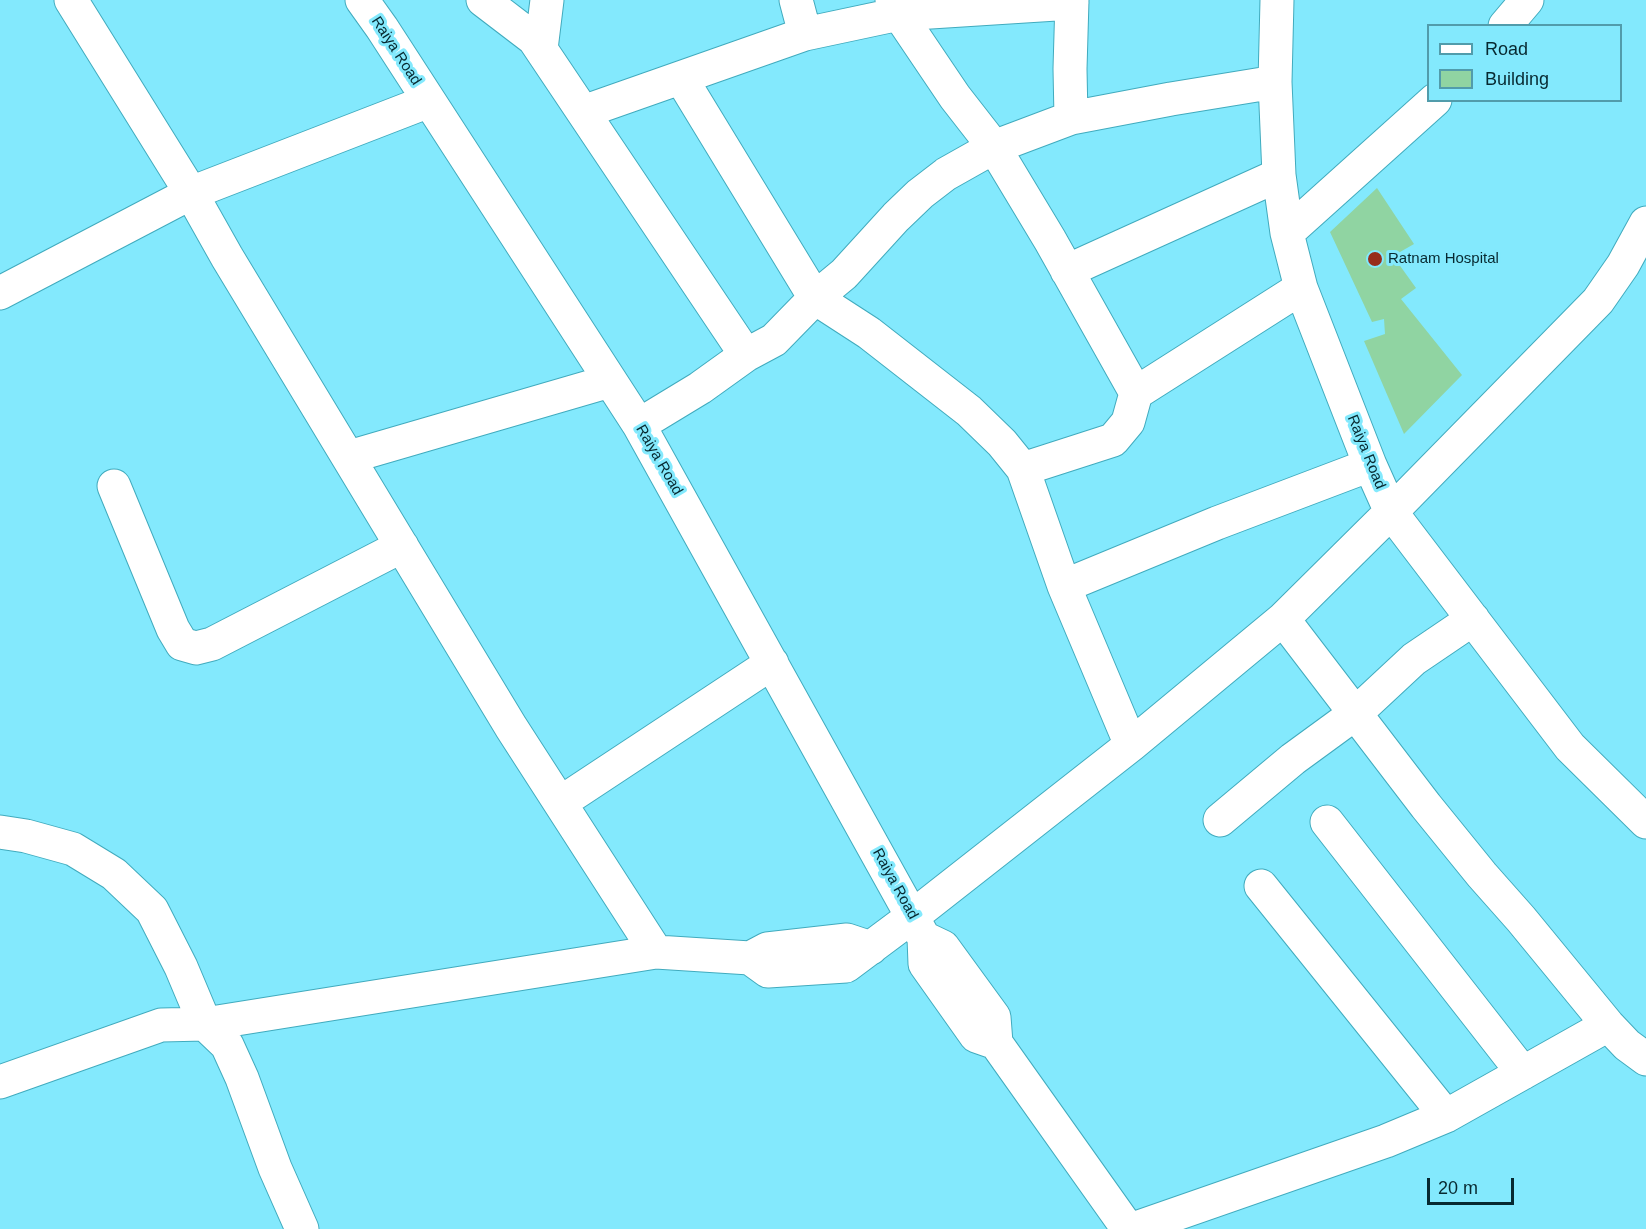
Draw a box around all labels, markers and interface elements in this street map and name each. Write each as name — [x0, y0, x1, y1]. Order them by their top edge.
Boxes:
street label: Raiya Road — [367, 13, 425, 89]
legend — [1427, 24, 1622, 102]
text: Road — [1485, 39, 1528, 59]
text: Building — [1485, 69, 1549, 89]
marker: Ratnam Hospital — [1366, 250, 1384, 268]
place label: Ratnam Hospital — [1388, 250, 1499, 268]
street label: Raiya Road — [1343, 412, 1389, 492]
street label: Raiya Road — [632, 422, 686, 498]
street label: Raiya Road — [868, 845, 922, 923]
scale bar — [1430, 1166, 1517, 1204]
text: 20 m — [1438, 1178, 1478, 1198]

